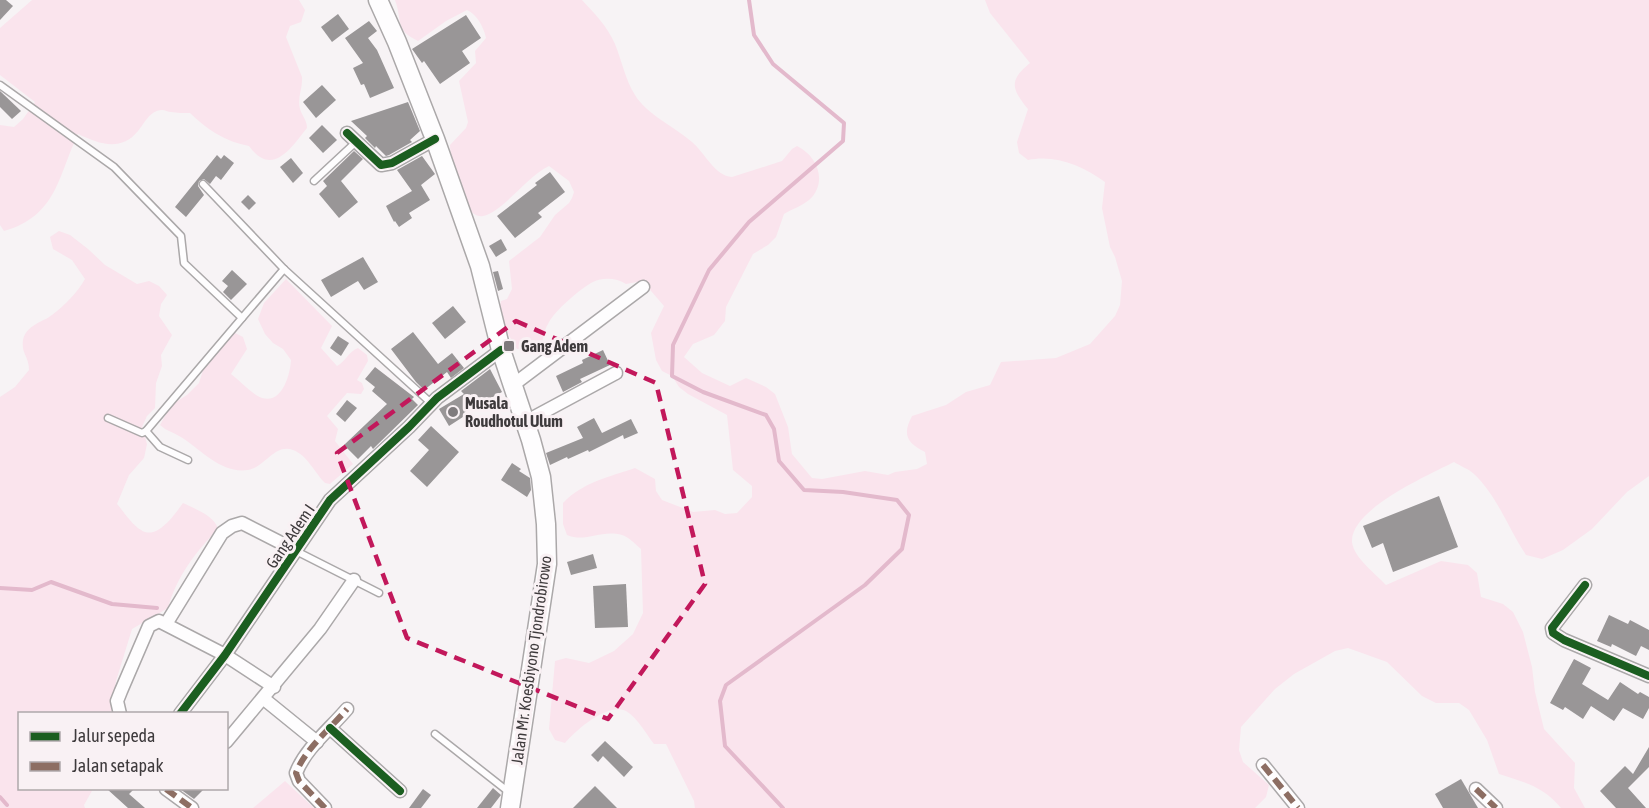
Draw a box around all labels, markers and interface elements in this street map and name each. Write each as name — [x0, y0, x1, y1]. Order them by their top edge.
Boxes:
place label: Gang Adem — [521, 337, 588, 355]
marker: Gang Adem — [502, 339, 516, 353]
place label: Musala Roudhotul Ulum — [465, 394, 563, 430]
marker: Musala Roudhotul Ulum — [446, 405, 460, 419]
street label: Gang Adem I — [262, 501, 319, 572]
street label: Jalan Mr. Koesbiyono Tjondrobirowo — [507, 555, 556, 766]
legend — [18, 712, 228, 790]
text: Jalur sepeda — [72, 725, 155, 746]
text: Jalan setapak — [72, 755, 163, 776]

